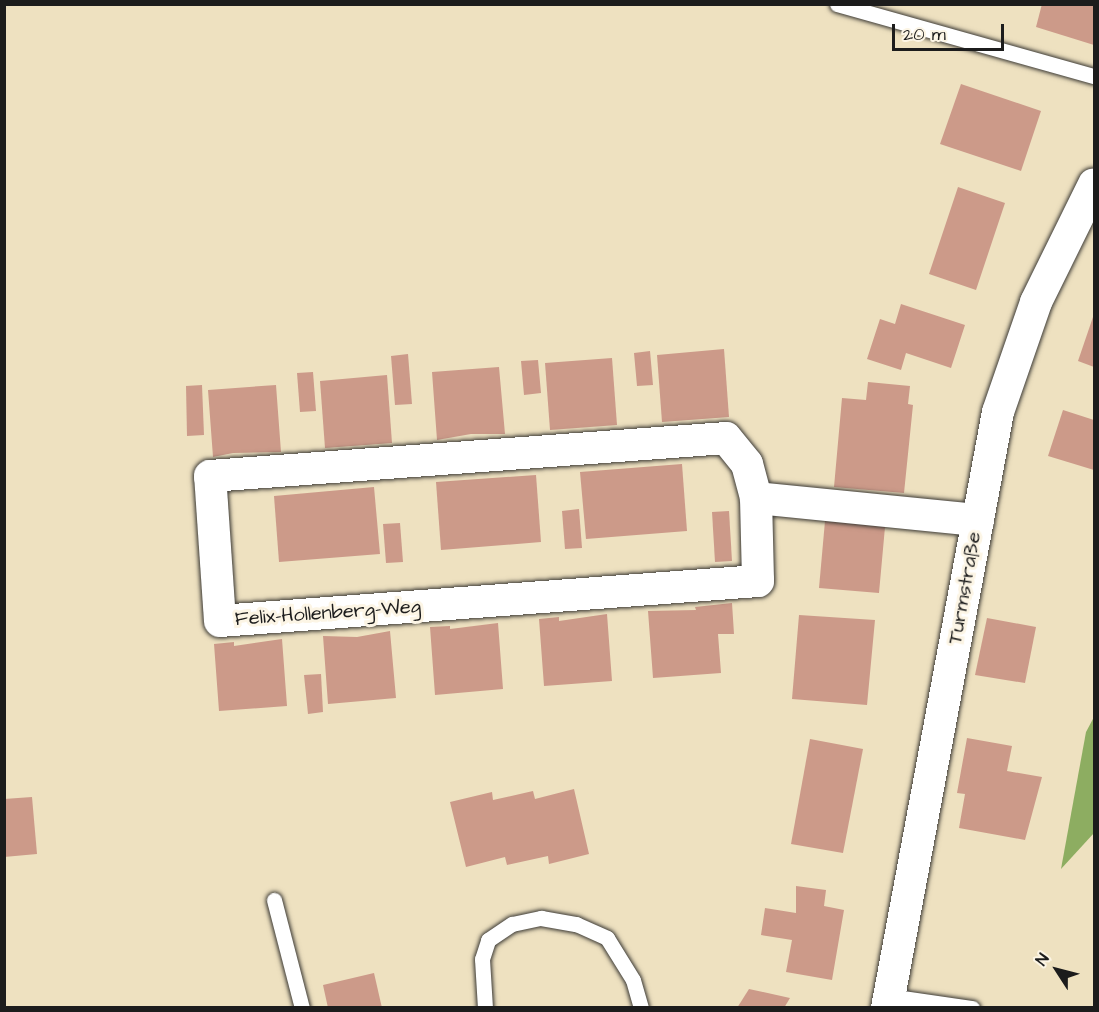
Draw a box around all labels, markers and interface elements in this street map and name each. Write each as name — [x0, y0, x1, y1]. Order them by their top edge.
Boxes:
scale bar — [895, 12, 1008, 50]
text: 20 m — [903, 22, 946, 47]
street label: Turmstraße — [943, 530, 987, 646]
street label: Felix-Hollenberg-Weg — [234, 595, 422, 631]
north arrow — [1027, 940, 1087, 1000]
text: N — [1031, 949, 1054, 970]

